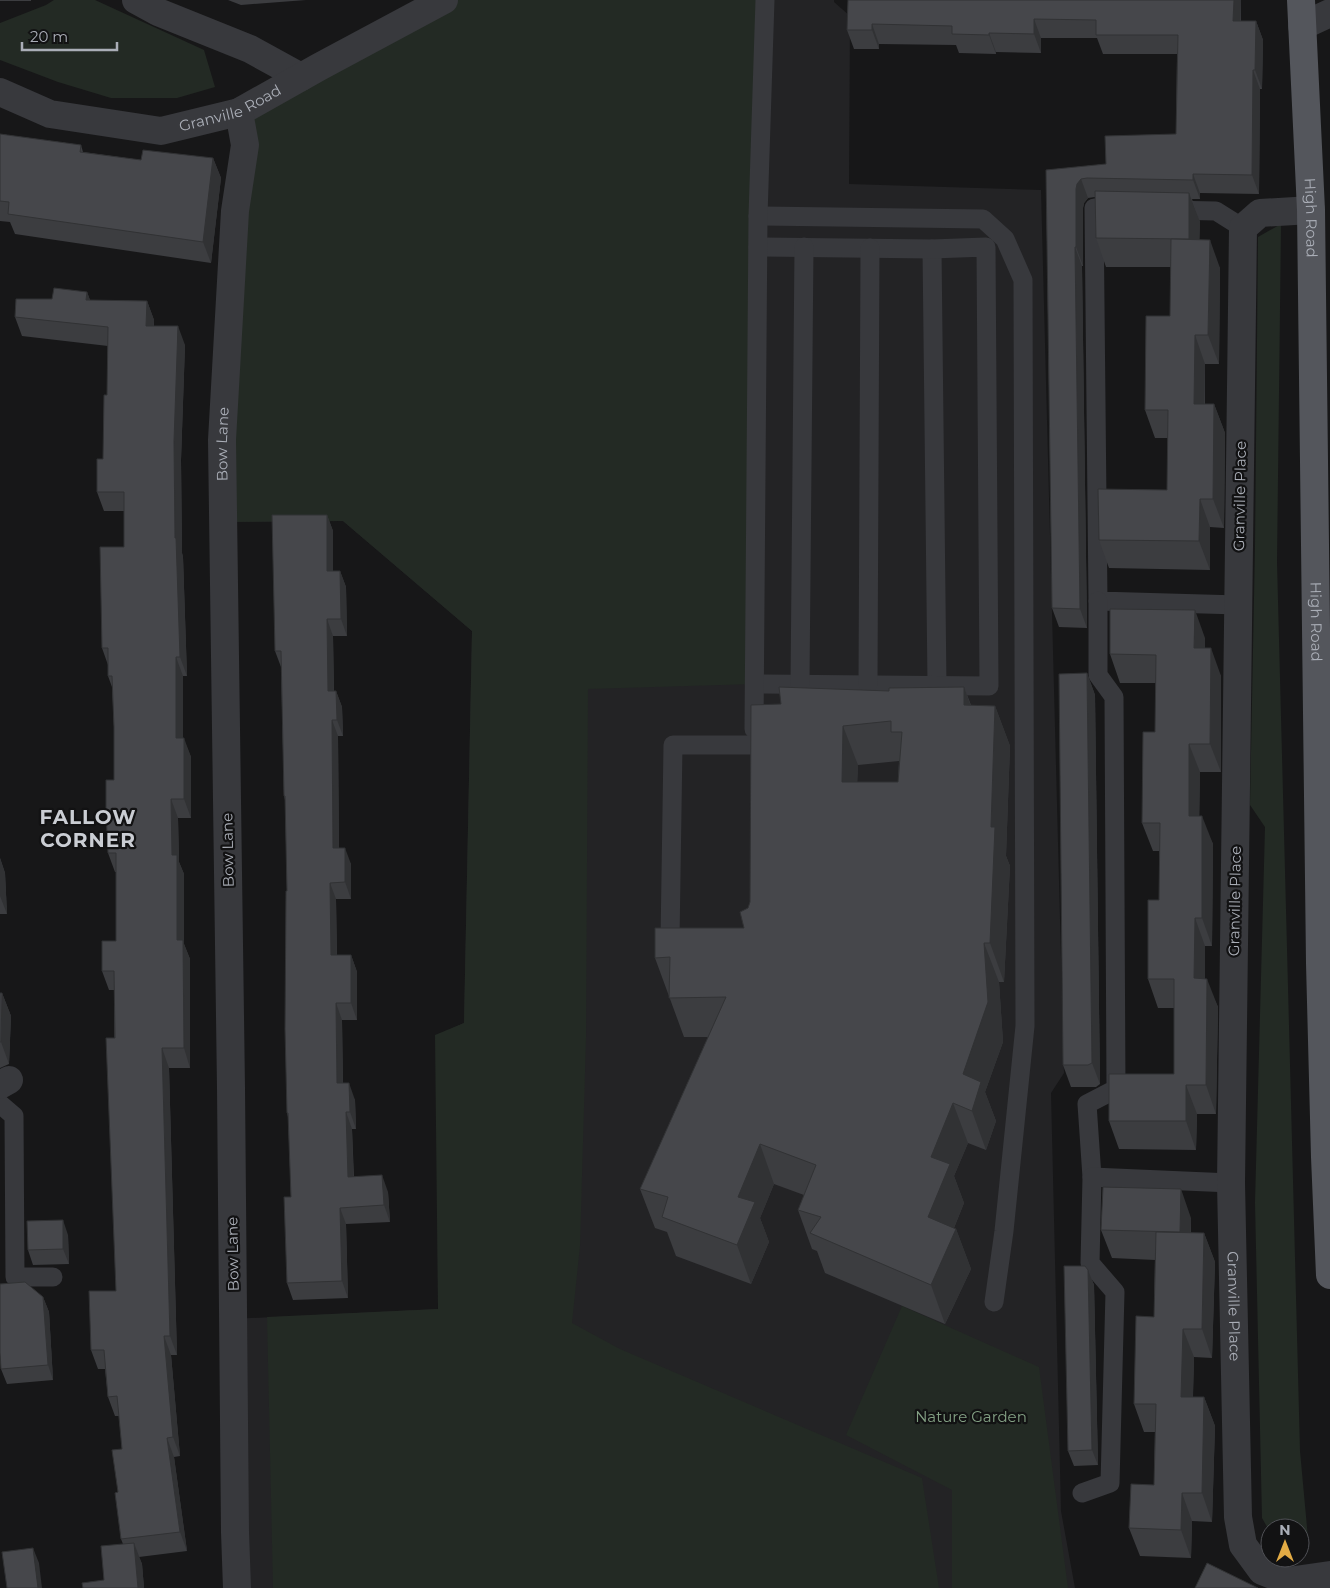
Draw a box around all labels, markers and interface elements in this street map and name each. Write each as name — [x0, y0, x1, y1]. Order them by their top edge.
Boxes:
scale bar — [22, 20, 118, 52]
text: 20 m — [30, 27, 68, 46]
street label: Granville Road — [177, 80, 284, 135]
street label: High Road — [1300, 177, 1322, 258]
street label: Bow Lane — [212, 406, 233, 482]
street label: Granville Place — [1229, 441, 1250, 551]
street label: High Road — [1306, 582, 1326, 662]
district label: FALLOW CORNER — [39, 805, 137, 852]
street label: Bow Lane — [217, 813, 238, 887]
street label: Granville Place — [1224, 846, 1245, 956]
street label: Bow Lane — [222, 1217, 243, 1291]
street label: Granville Place — [1223, 1251, 1245, 1361]
park label: Nature Garden — [915, 1407, 1027, 1426]
north arrow — [1260, 1518, 1310, 1568]
text: N — [1279, 1521, 1291, 1539]

